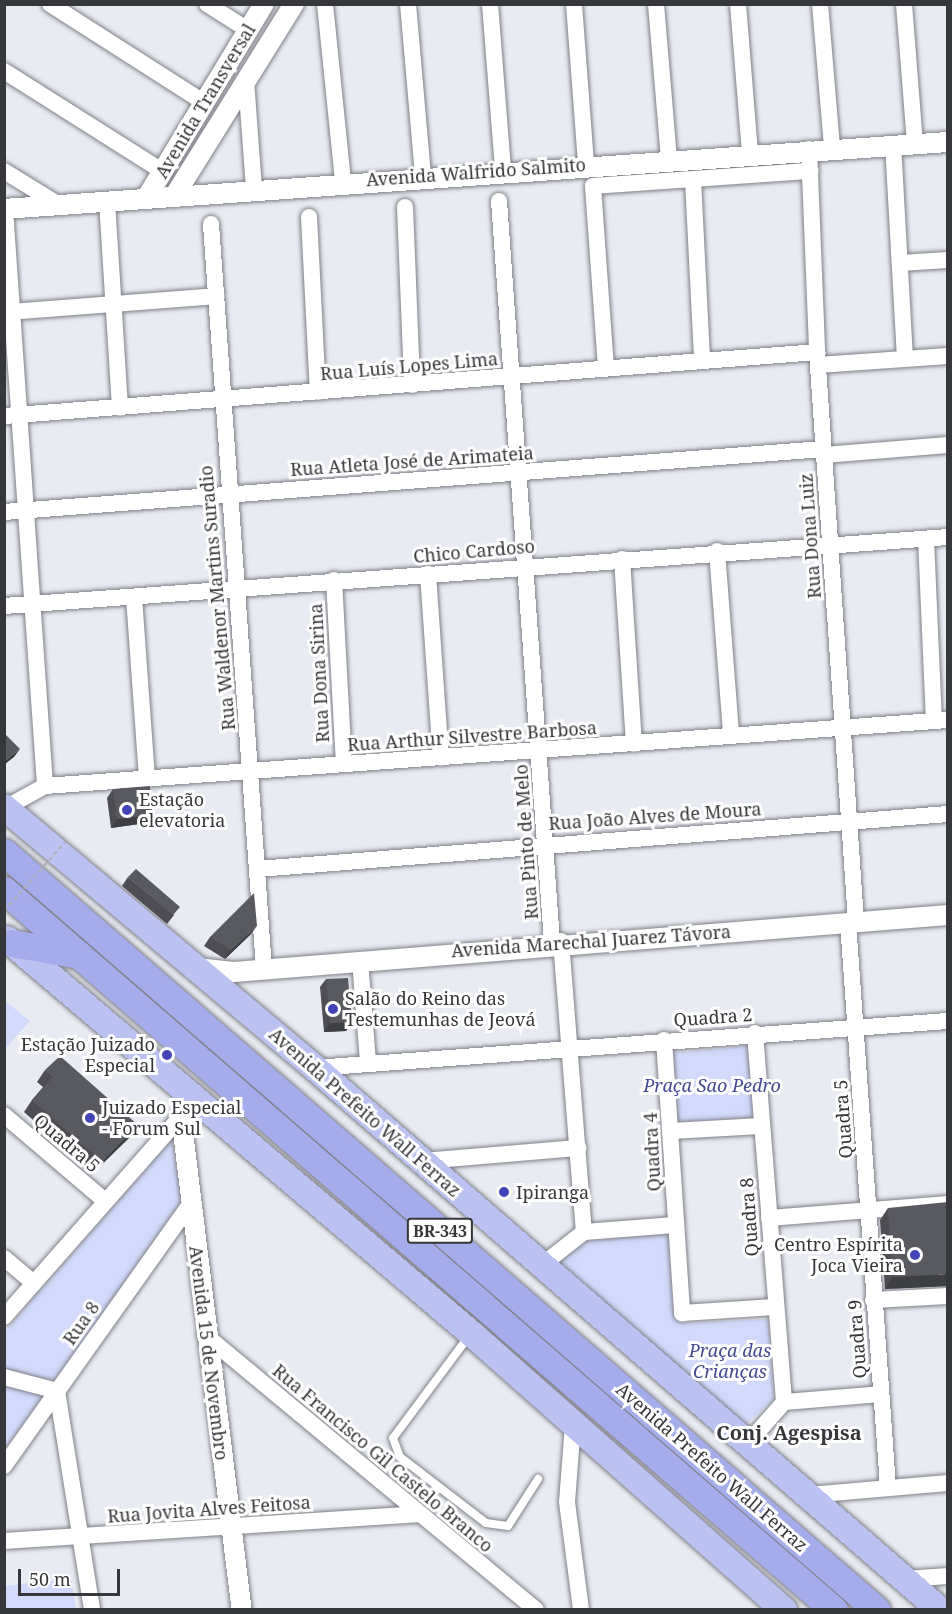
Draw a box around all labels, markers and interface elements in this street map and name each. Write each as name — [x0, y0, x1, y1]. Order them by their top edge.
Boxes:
street label: Avenida Transversal — [150, 20, 260, 182]
street label: Avenida Walfrido Salmito — [365, 154, 587, 190]
street label: Rua Luís Lopes Lima — [319, 347, 499, 385]
street label: Rua Atleta José de Arimateia — [290, 442, 534, 480]
street label: Rua Waldenor Martins Suradio — [195, 465, 239, 731]
street label: Rua Dona Luiz — [795, 473, 825, 599]
street label: Chico Cardoso — [412, 535, 536, 567]
street label: Rua Dona Sirina — [305, 603, 333, 743]
street label: Rua Arthur Silvestre Barbosa — [347, 717, 597, 755]
street label: Rua Pinto de Melo — [510, 764, 542, 920]
place label: Estação elevatoria — [139, 789, 225, 832]
street label: Rua João Alves de Moura — [548, 798, 762, 834]
marker: Estação elevatoria — [120, 803, 134, 817]
street label: Avenida Marechal Juarez Távora — [450, 920, 732, 962]
place label: Salão do Reino das Testemunhas de Jeová — [345, 988, 536, 1030]
marker: Salão do Reino das Testemunhas de Jeová — [326, 1002, 340, 1016]
street label: Quadra 2 — [673, 1003, 753, 1031]
street label: Avenida Prefeito Wall Ferraz — [265, 1023, 465, 1201]
place label: Estação Juizado Especial — [21, 1034, 155, 1076]
marker: Estação Juizado Especial — [160, 1048, 174, 1062]
park label: Praça Sao Pedro — [643, 1074, 781, 1096]
street label: Quadra 5 — [829, 1079, 857, 1159]
place label: Juizado Especial - Forum Sul — [102, 1097, 241, 1140]
street label: Quadra 5 — [30, 1109, 104, 1177]
marker: Juizado Especial - Forum Sul — [83, 1111, 97, 1125]
street label: Quadra 4 — [639, 1112, 665, 1192]
street label: Quadra 8 — [735, 1177, 763, 1257]
place label: Ipiranga — [516, 1181, 589, 1203]
marker: Ipiranga — [497, 1185, 511, 1199]
road number: BR-343 — [406, 1218, 474, 1244]
place label: Centro Espírita Joca Vieira — [774, 1234, 903, 1276]
street label: Avenida 15 de Novembro — [185, 1244, 233, 1462]
marker: Centro Espírita Joca Vieira — [908, 1248, 922, 1262]
street label: Rua 8 — [58, 1297, 104, 1349]
street label: Quadra 9 — [843, 1299, 871, 1379]
park label: Praça das Crianças — [689, 1340, 771, 1382]
street label: Rua Francisco Gil Castelo Branco — [268, 1359, 498, 1557]
street label: Avenida Prefeito Wall Ferraz — [612, 1378, 812, 1556]
district label: Conj. Agespisa — [716, 1420, 862, 1444]
street label: Rua Jovita Alves Feitosa — [107, 1491, 311, 1527]
scale bar — [21, 1557, 123, 1595]
text: 50 m — [29, 1567, 71, 1591]

